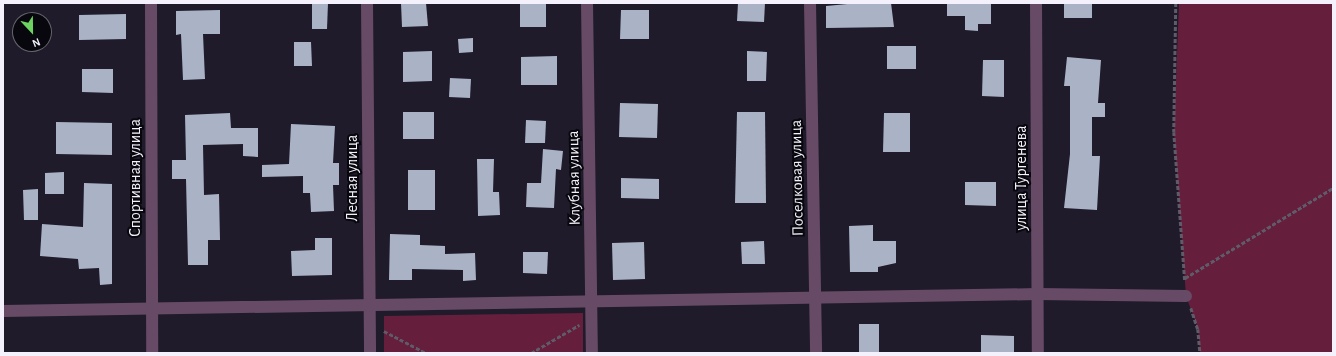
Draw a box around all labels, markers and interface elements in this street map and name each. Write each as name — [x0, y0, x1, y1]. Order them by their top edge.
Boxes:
north arrow — [12, 12, 52, 52]
text: N — [31, 36, 42, 49]
street label: Спортивная улица — [125, 119, 145, 237]
street label: Поселковая улица — [786, 120, 808, 236]
street label: улица Тургенева — [1011, 125, 1031, 231]
street label: Клубная улица — [564, 130, 584, 226]
street label: Лесная улица — [342, 135, 362, 221]

